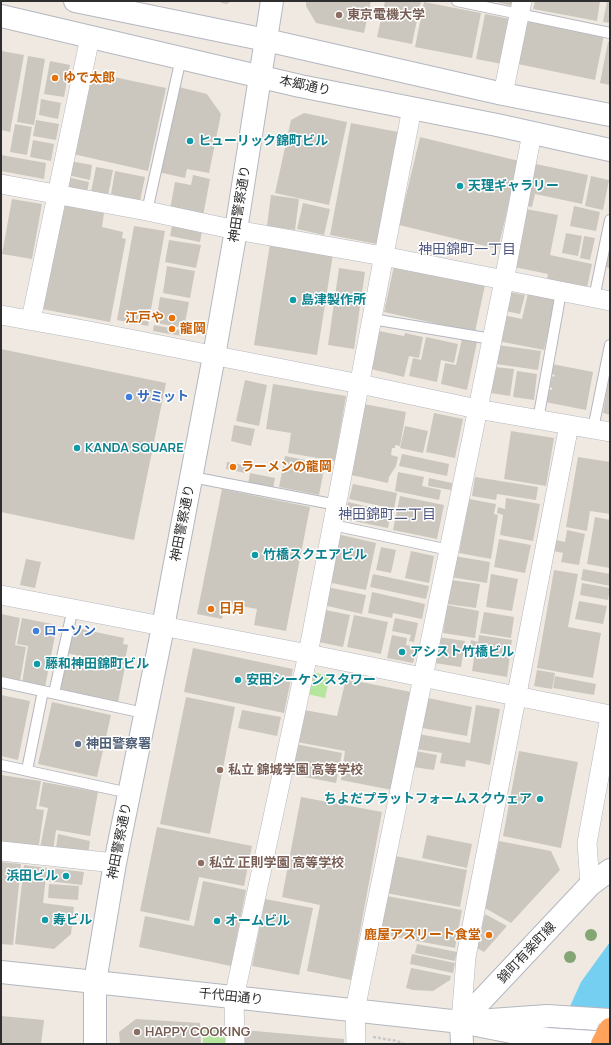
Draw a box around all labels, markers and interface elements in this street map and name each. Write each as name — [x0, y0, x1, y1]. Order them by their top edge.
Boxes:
place label: 東京電機大学 — [347, 7, 425, 23]
marker: 東京電機大学 — [334, 10, 344, 20]
place label: ゆで太郎 — [63, 70, 115, 86]
marker: ゆで太郎 — [50, 73, 60, 83]
street label: 本郷通り — [278, 73, 332, 99]
place label: ヒューリック錦町ビル — [198, 133, 328, 149]
marker: ヒューリック錦町ビル — [185, 136, 195, 146]
street label: 神田警察通り — [226, 164, 254, 244]
place label: 天理ギャラリー — [468, 178, 559, 194]
marker: 天理ギャラリー — [455, 181, 465, 191]
district label: 神田錦町一丁目 — [418, 242, 516, 258]
place label: 島津製作所 — [301, 292, 366, 308]
marker: 島津製作所 — [288, 295, 298, 305]
place label: 江戸や — [125, 310, 164, 326]
marker: 江戸や — [167, 313, 177, 323]
place label: 龍岡 — [180, 321, 206, 337]
marker: 龍岡 — [167, 324, 177, 334]
place label: サミット — [137, 389, 189, 405]
marker: サミット — [124, 392, 134, 402]
place label: KANDA SQUARE — [85, 440, 184, 456]
marker: KANDA SQUARE — [72, 443, 82, 453]
place label: ラーメンの龍岡 — [241, 459, 332, 475]
marker: ラーメンの龍岡 — [228, 462, 238, 472]
street label: 神田警察通り — [168, 483, 198, 563]
district label: 神田錦町二丁目 — [338, 507, 436, 523]
place label: 竹橋スクエアビル — [263, 547, 367, 563]
marker: 竹橋スクエアビル — [250, 550, 260, 560]
place label: 日月 — [219, 601, 245, 617]
marker: 日月 — [206, 604, 216, 614]
place label: ローソン — [44, 623, 96, 639]
marker: ローソン — [31, 626, 41, 636]
place label: アシスト竹橋ビル — [410, 644, 514, 660]
marker: アシスト竹橋ビル — [397, 647, 407, 657]
place label: 藤和神田錦町ビル — [45, 656, 149, 672]
marker: 藤和神田錦町ビル — [32, 659, 42, 669]
place label: 安田シーケンスタワー — [246, 672, 376, 688]
marker: 安田シーケンスタワー — [233, 675, 243, 685]
place label: 神田警察署 — [86, 736, 151, 752]
marker: 神田警察署 — [73, 739, 83, 749]
place label: 私立 錦城学園 高等学校 — [228, 762, 363, 778]
marker: 私立 錦城学園 高等学校 — [215, 765, 225, 775]
place label: ちよだプラットフォームスクウェア — [324, 791, 532, 807]
marker: ちよだプラットフォームスクウェア — [535, 794, 545, 804]
street label: 神田警察通り — [105, 801, 135, 881]
place label: 私立 正則学園 高等学校 — [209, 855, 344, 871]
marker: 私立 正則学園 高等学校 — [196, 858, 206, 868]
place label: 浜田ビル — [6, 868, 58, 884]
marker: 浜田ビル — [61, 871, 71, 881]
place label: 寿ビル — [53, 912, 92, 928]
place label: オームビル — [225, 913, 290, 929]
marker: 寿ビル — [40, 915, 50, 925]
marker: オームビル — [212, 916, 222, 926]
street label: 錦町有楽町線 — [495, 919, 559, 987]
place label: 鹿屋アスリート食堂 — [364, 927, 481, 943]
marker: 鹿屋アスリート食堂 — [484, 930, 494, 940]
street label: 千代田通り — [198, 986, 264, 1008]
place label: HAPPY COOKING — [145, 1024, 250, 1040]
marker: HAPPY COOKING — [132, 1027, 142, 1037]

